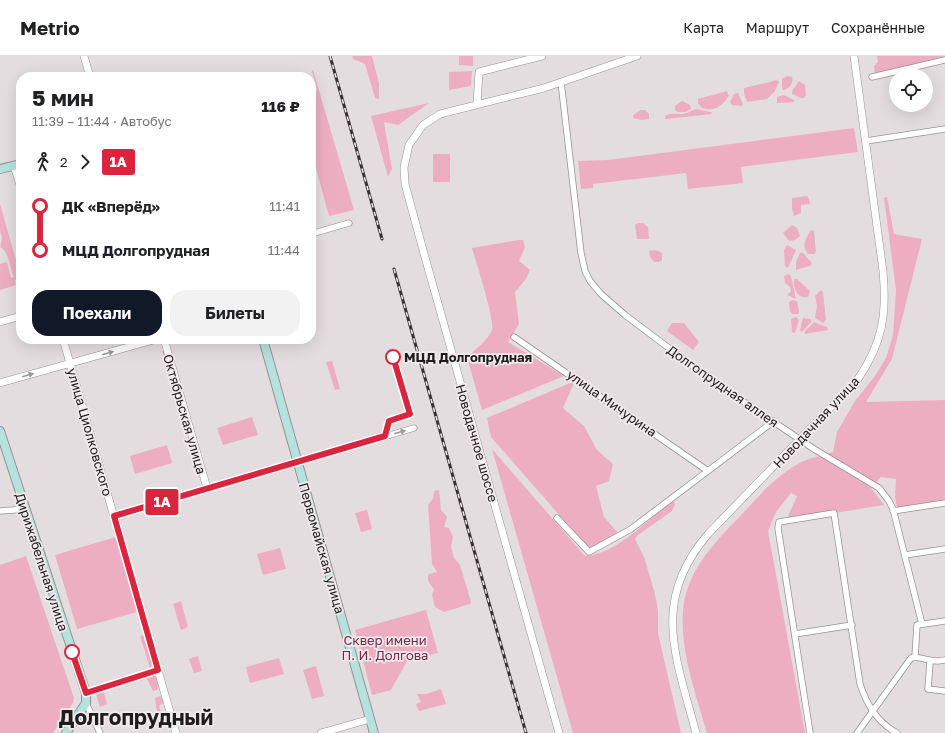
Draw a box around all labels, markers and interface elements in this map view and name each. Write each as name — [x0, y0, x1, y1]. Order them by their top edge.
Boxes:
text: Metrio — [20, 16, 80, 39]
text: Карта — [683, 19, 724, 36]
text: Маршрут — [746, 19, 809, 36]
text: Сохранённые — [831, 19, 925, 36]
map controls — [889, 68, 933, 112]
button: locate — [889, 68, 933, 112]
text: 5 мин — [32, 84, 94, 111]
text: 116 ₽ — [261, 97, 300, 115]
text: 11:39 – 11:44 · Автобус — [32, 113, 172, 129]
icon: walk — [32, 151, 54, 173]
icon: forward — [74, 151, 96, 173]
text: 1А — [110, 153, 127, 170]
text: 2 — [60, 154, 68, 170]
text: ДК «Вперёд» — [62, 197, 160, 215]
text: 11:41 — [269, 198, 300, 214]
text: МЦД Долгопрудная — [62, 241, 210, 259]
text: 11:44 — [268, 242, 300, 258]
button: Поехали — [32, 290, 162, 336]
button: Билеты — [170, 290, 300, 336]
street label: Долгопрудная аллея — [664, 342, 782, 430]
marker: МЦД Долгопрудная — [385, 349, 401, 365]
place label: МЦД Долгопрудная — [404, 349, 532, 365]
one-way arrow — [102, 350, 114, 356]
street label: Октябрьская улица — [160, 352, 210, 476]
street label: улица Циолковского — [64, 366, 116, 498]
street label: улица Мичурина — [564, 366, 660, 440]
one-way arrow — [23, 372, 35, 378]
street label: Новодачная улица — [769, 373, 863, 471]
street label: Новодачное шоссе — [453, 382, 501, 504]
one-way arrow — [394, 429, 406, 435]
street label: Первомайская улица — [296, 481, 348, 615]
line badge: 1А — [144, 489, 180, 515]
street label: Дирижабельная улица — [12, 491, 72, 633]
text: 1А — [153, 493, 171, 510]
park label: Сквер имени П. И. Долгова — [342, 632, 428, 663]
unlabelled marker — [64, 644, 80, 660]
district label: Долгопрудный — [59, 704, 213, 730]

